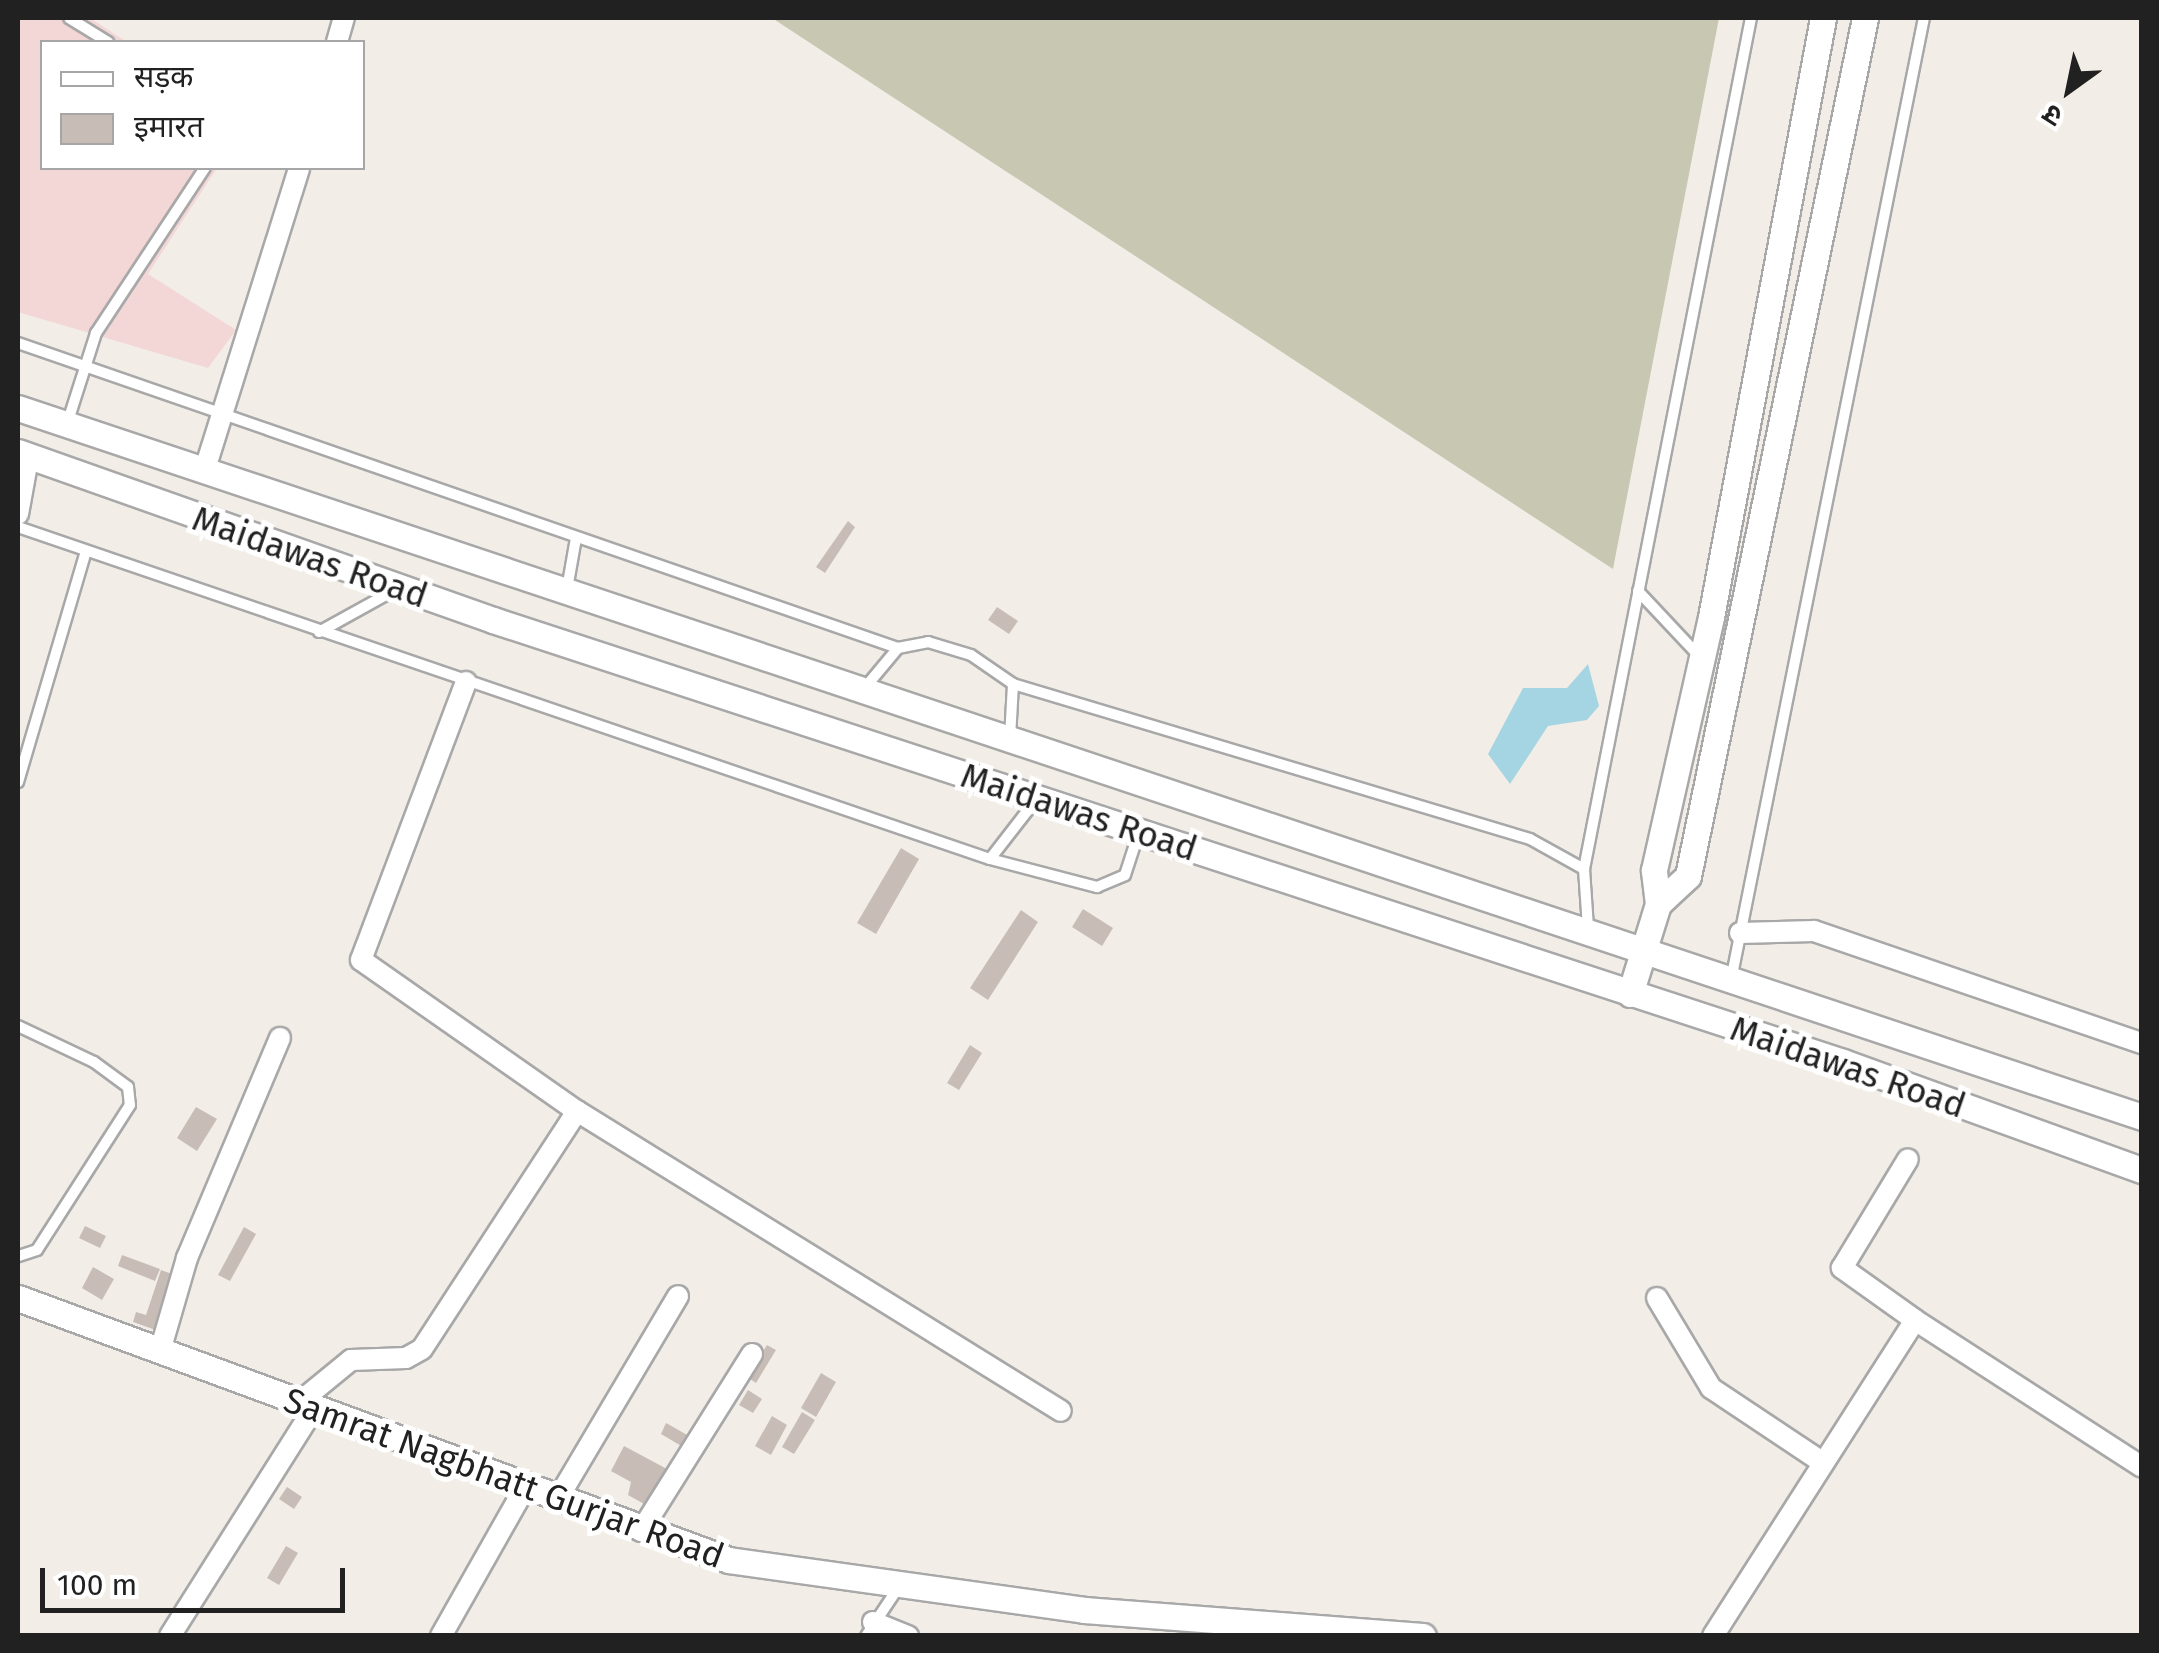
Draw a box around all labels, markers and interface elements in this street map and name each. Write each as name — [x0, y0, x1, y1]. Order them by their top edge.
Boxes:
legend — [40, 40, 365, 170]
north arrow — [2019, 40, 2119, 140]
text: सड़क — [134, 59, 193, 95]
text: उ — [2037, 97, 2068, 134]
text: इमारत — [134, 109, 204, 145]
street label: Maidawas Road — [187, 497, 433, 617]
street label: Maidawas Road — [956, 754, 1202, 870]
street label: Maidawas Road — [1725, 1007, 1971, 1127]
street label: Samrat Nagbhatt Gurjar Road — [278, 1379, 730, 1577]
scale bar — [45, 1548, 350, 1610]
text: 100 m — [57, 1567, 137, 1603]

